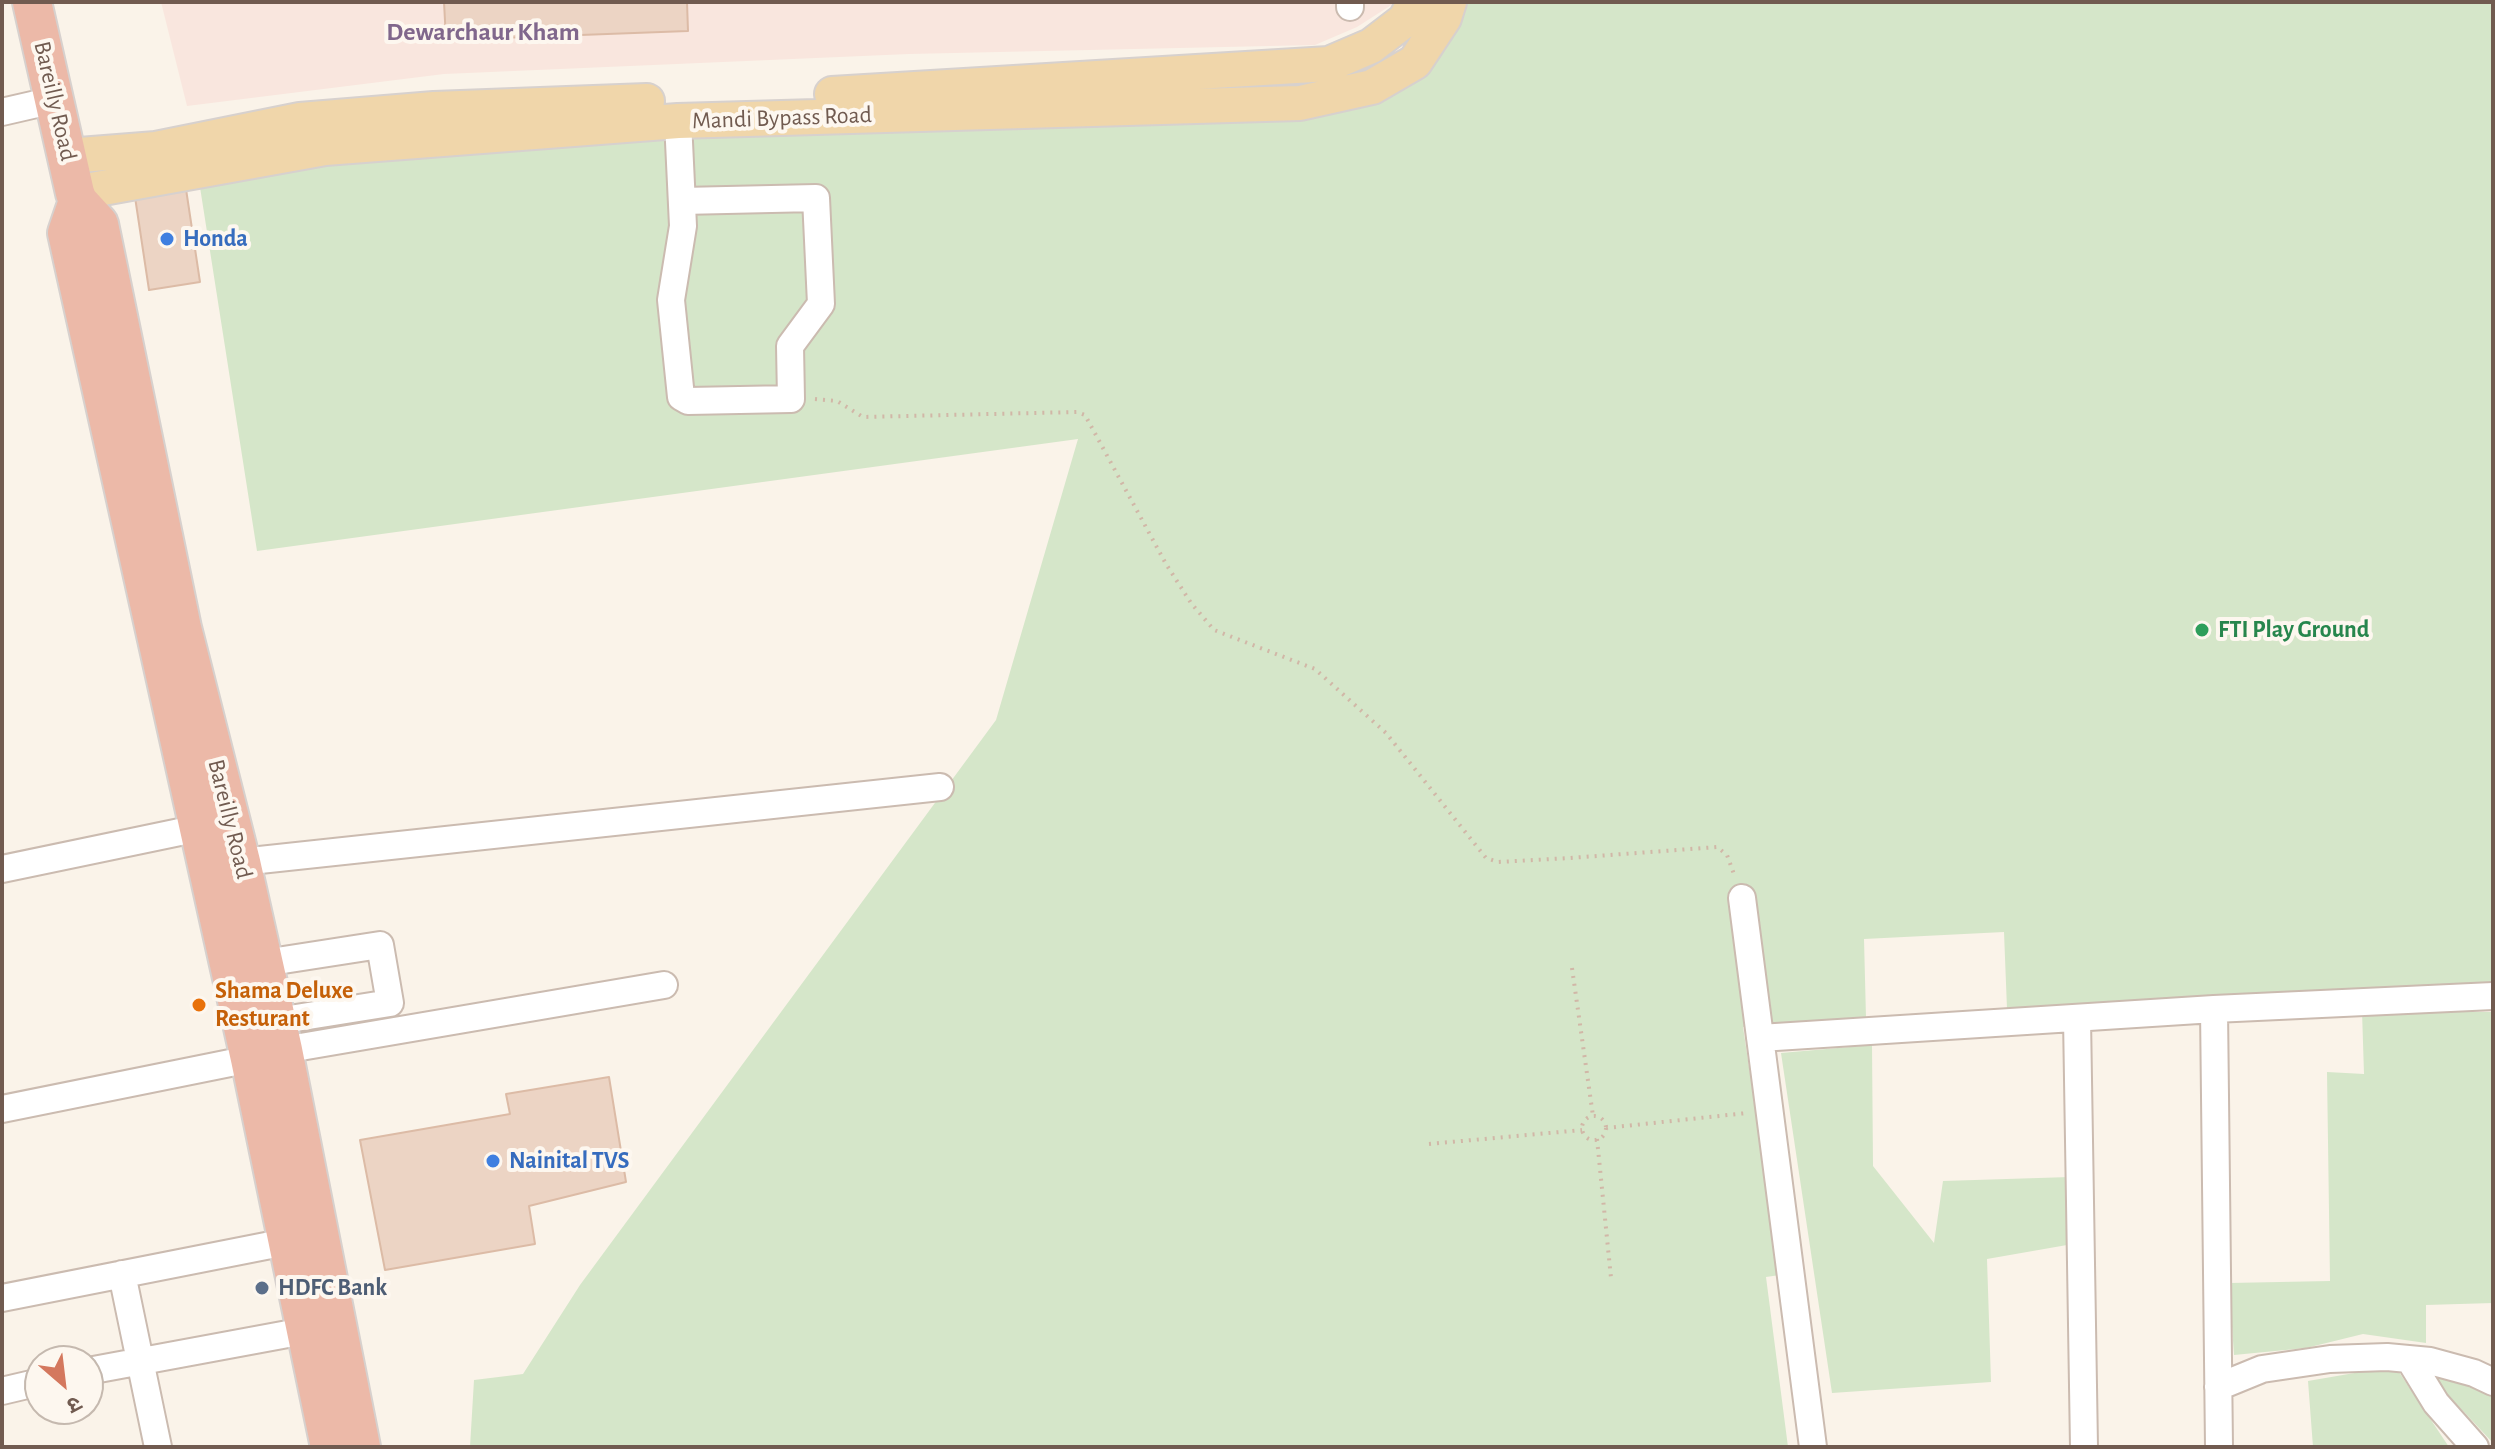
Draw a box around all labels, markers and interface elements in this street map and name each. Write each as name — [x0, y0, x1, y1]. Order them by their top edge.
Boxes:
district label: Dewarchaur Kham — [386, 16, 580, 48]
street label: Bareilly Road — [27, 38, 83, 164]
street label: Mandi Bypass Road — [692, 100, 872, 136]
place label: Honda — [183, 225, 248, 253]
marker: Honda — [158, 230, 176, 248]
place label: FTI Play Ground — [2218, 616, 2369, 644]
marker: FTI Play Ground — [2193, 621, 2211, 639]
street label: Bareilly Road — [201, 756, 259, 882]
place label: Shama Deluxe Resturant — [215, 977, 353, 1033]
marker: Shama Deluxe Resturant — [190, 996, 208, 1014]
place label: Nainital TVS — [509, 1147, 629, 1175]
marker: Nainital TVS — [484, 1152, 502, 1170]
place label: HDFC Bank — [278, 1274, 387, 1302]
marker: HDFC Bank — [253, 1279, 271, 1297]
north arrow — [24, 1345, 104, 1425]
text: उ — [63, 1392, 85, 1417]

